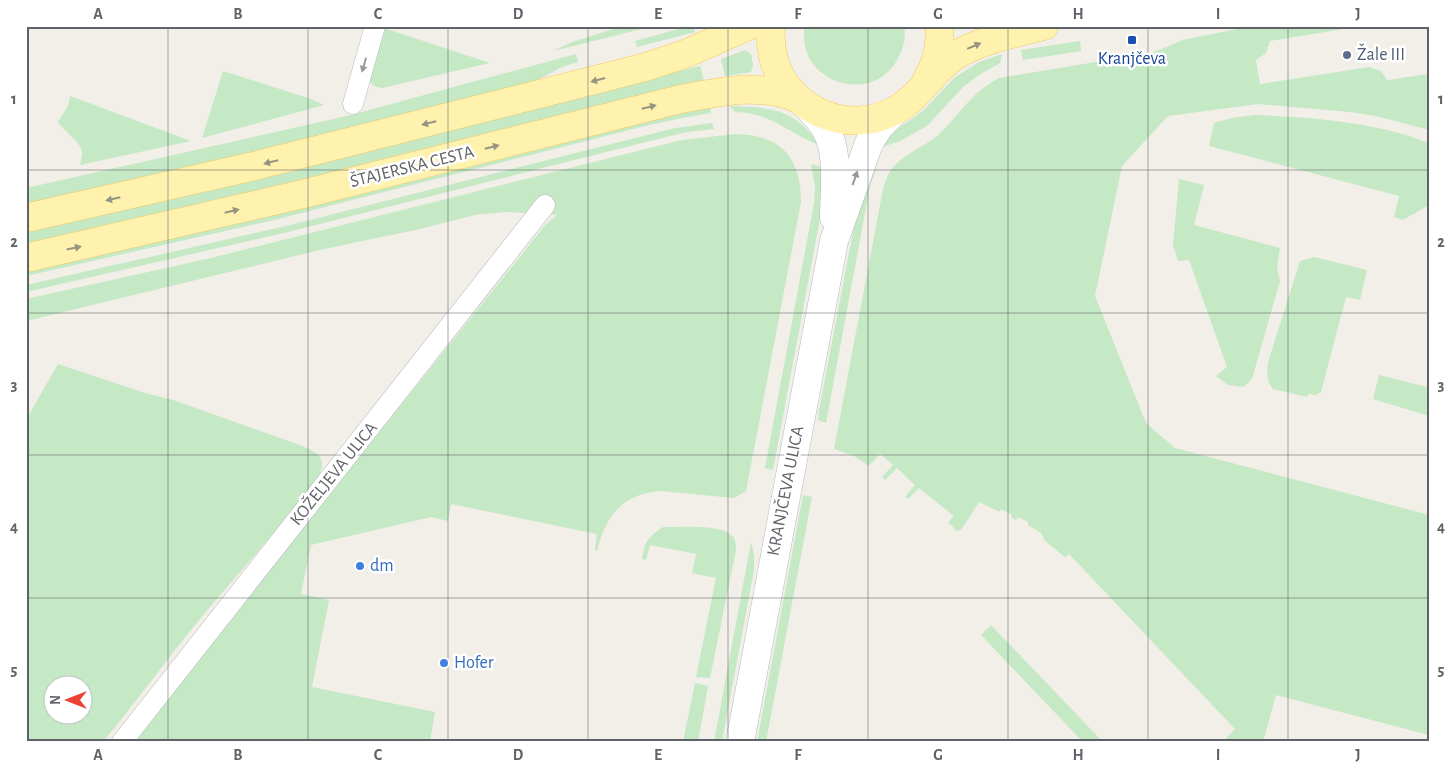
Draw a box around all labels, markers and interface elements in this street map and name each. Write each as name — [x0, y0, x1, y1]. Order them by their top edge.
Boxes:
text: A — [93, 6, 103, 22]
text: B — [233, 6, 243, 22]
text: C — [374, 6, 383, 22]
text: D — [513, 6, 524, 22]
text: E — [654, 6, 662, 22]
text: F — [794, 6, 802, 22]
text: G — [933, 6, 943, 22]
text: H — [1072, 6, 1084, 22]
text: I — [1216, 6, 1220, 22]
text: J — [1355, 6, 1361, 22]
marker: Kranjčeva — [1126, 34, 1138, 46]
one-way arrow — [967, 42, 982, 50]
place label: Žale III — [1357, 43, 1405, 64]
marker: Žale III — [1341, 49, 1353, 61]
place label: Kranjčeva — [1098, 50, 1166, 68]
one-way arrow — [359, 57, 367, 72]
one-way arrow — [591, 76, 606, 84]
text: 1 — [11, 91, 17, 107]
text: 1 — [1438, 91, 1444, 107]
one-way arrow — [642, 103, 657, 111]
one-way arrow — [422, 119, 437, 127]
street label: ŠTAJERSKA CESTA — [348, 140, 476, 191]
one-way arrow — [484, 142, 499, 150]
one-way arrow — [264, 158, 279, 166]
one-way arrow — [852, 171, 860, 186]
one-way arrow — [106, 195, 121, 203]
one-way arrow — [225, 207, 240, 215]
text: 2 — [10, 234, 18, 250]
text: 2 — [1437, 234, 1445, 250]
one-way arrow — [66, 244, 81, 252]
text: 3 — [11, 377, 18, 393]
text: 3 — [1438, 377, 1445, 393]
street label: KOŽELJEVA ULICA — [285, 417, 381, 529]
street label: KRANJČEVA ULICA — [762, 423, 808, 558]
text: 4 — [10, 519, 18, 535]
text: 4 — [1437, 519, 1445, 535]
place label: dm — [370, 557, 394, 575]
marker: dm — [354, 560, 366, 572]
place label: Hofer — [454, 654, 494, 672]
marker: Hofer — [438, 657, 450, 669]
text: 5 — [11, 662, 18, 678]
text: 5 — [1438, 662, 1445, 678]
north arrow — [42, 676, 92, 726]
text: N — [49, 695, 63, 705]
text: A — [93, 747, 103, 763]
text: B — [233, 747, 243, 763]
text: C — [374, 747, 383, 763]
text: D — [513, 747, 524, 763]
text: E — [654, 747, 662, 763]
text: F — [794, 747, 802, 763]
text: G — [933, 747, 943, 763]
text: H — [1072, 747, 1084, 763]
text: I — [1216, 747, 1220, 763]
text: J — [1355, 747, 1361, 763]

